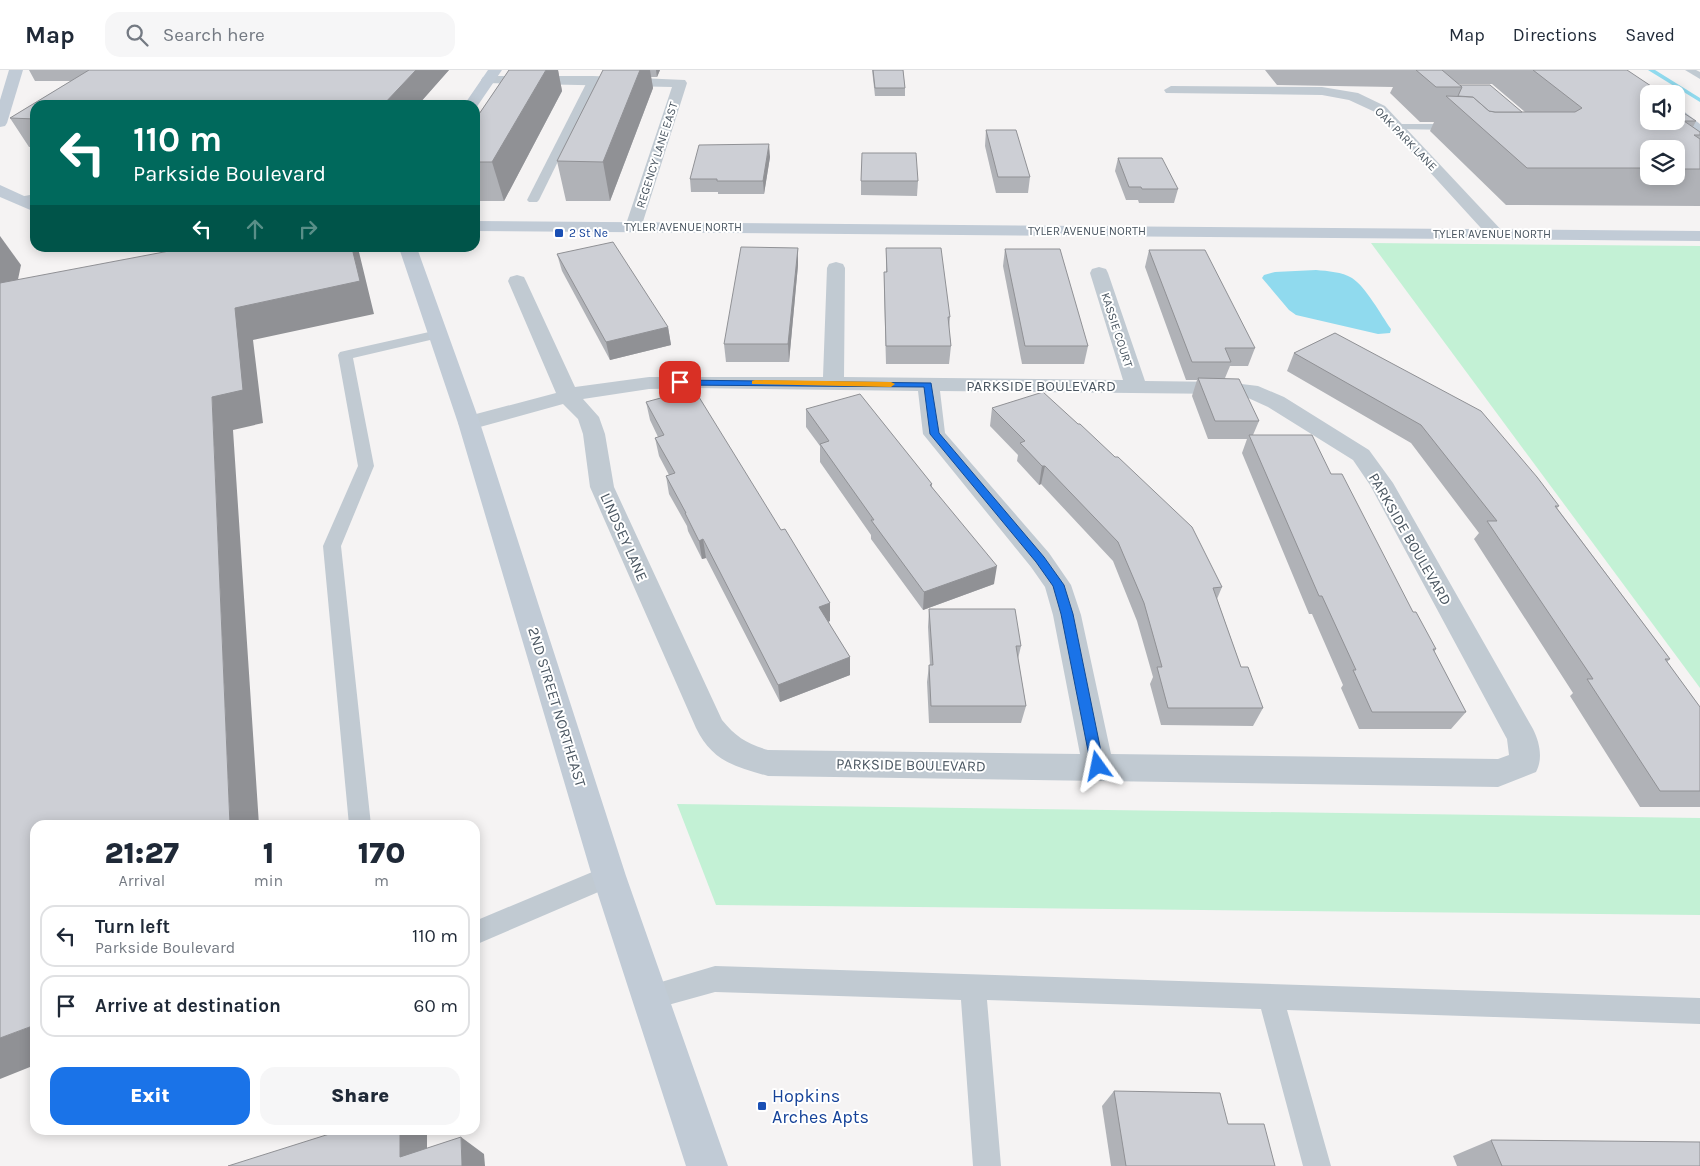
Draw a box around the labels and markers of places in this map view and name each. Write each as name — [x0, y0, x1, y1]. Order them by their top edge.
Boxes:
place label: 2 St Ne — [569, 226, 608, 240]
marker: 2 St Ne — [553, 227, 565, 239]
pin — [659, 361, 701, 403]
place label: Hopkins Arches Apts — [772, 1085, 869, 1128]
marker: Hopkins Arches Apts — [756, 1100, 768, 1112]

